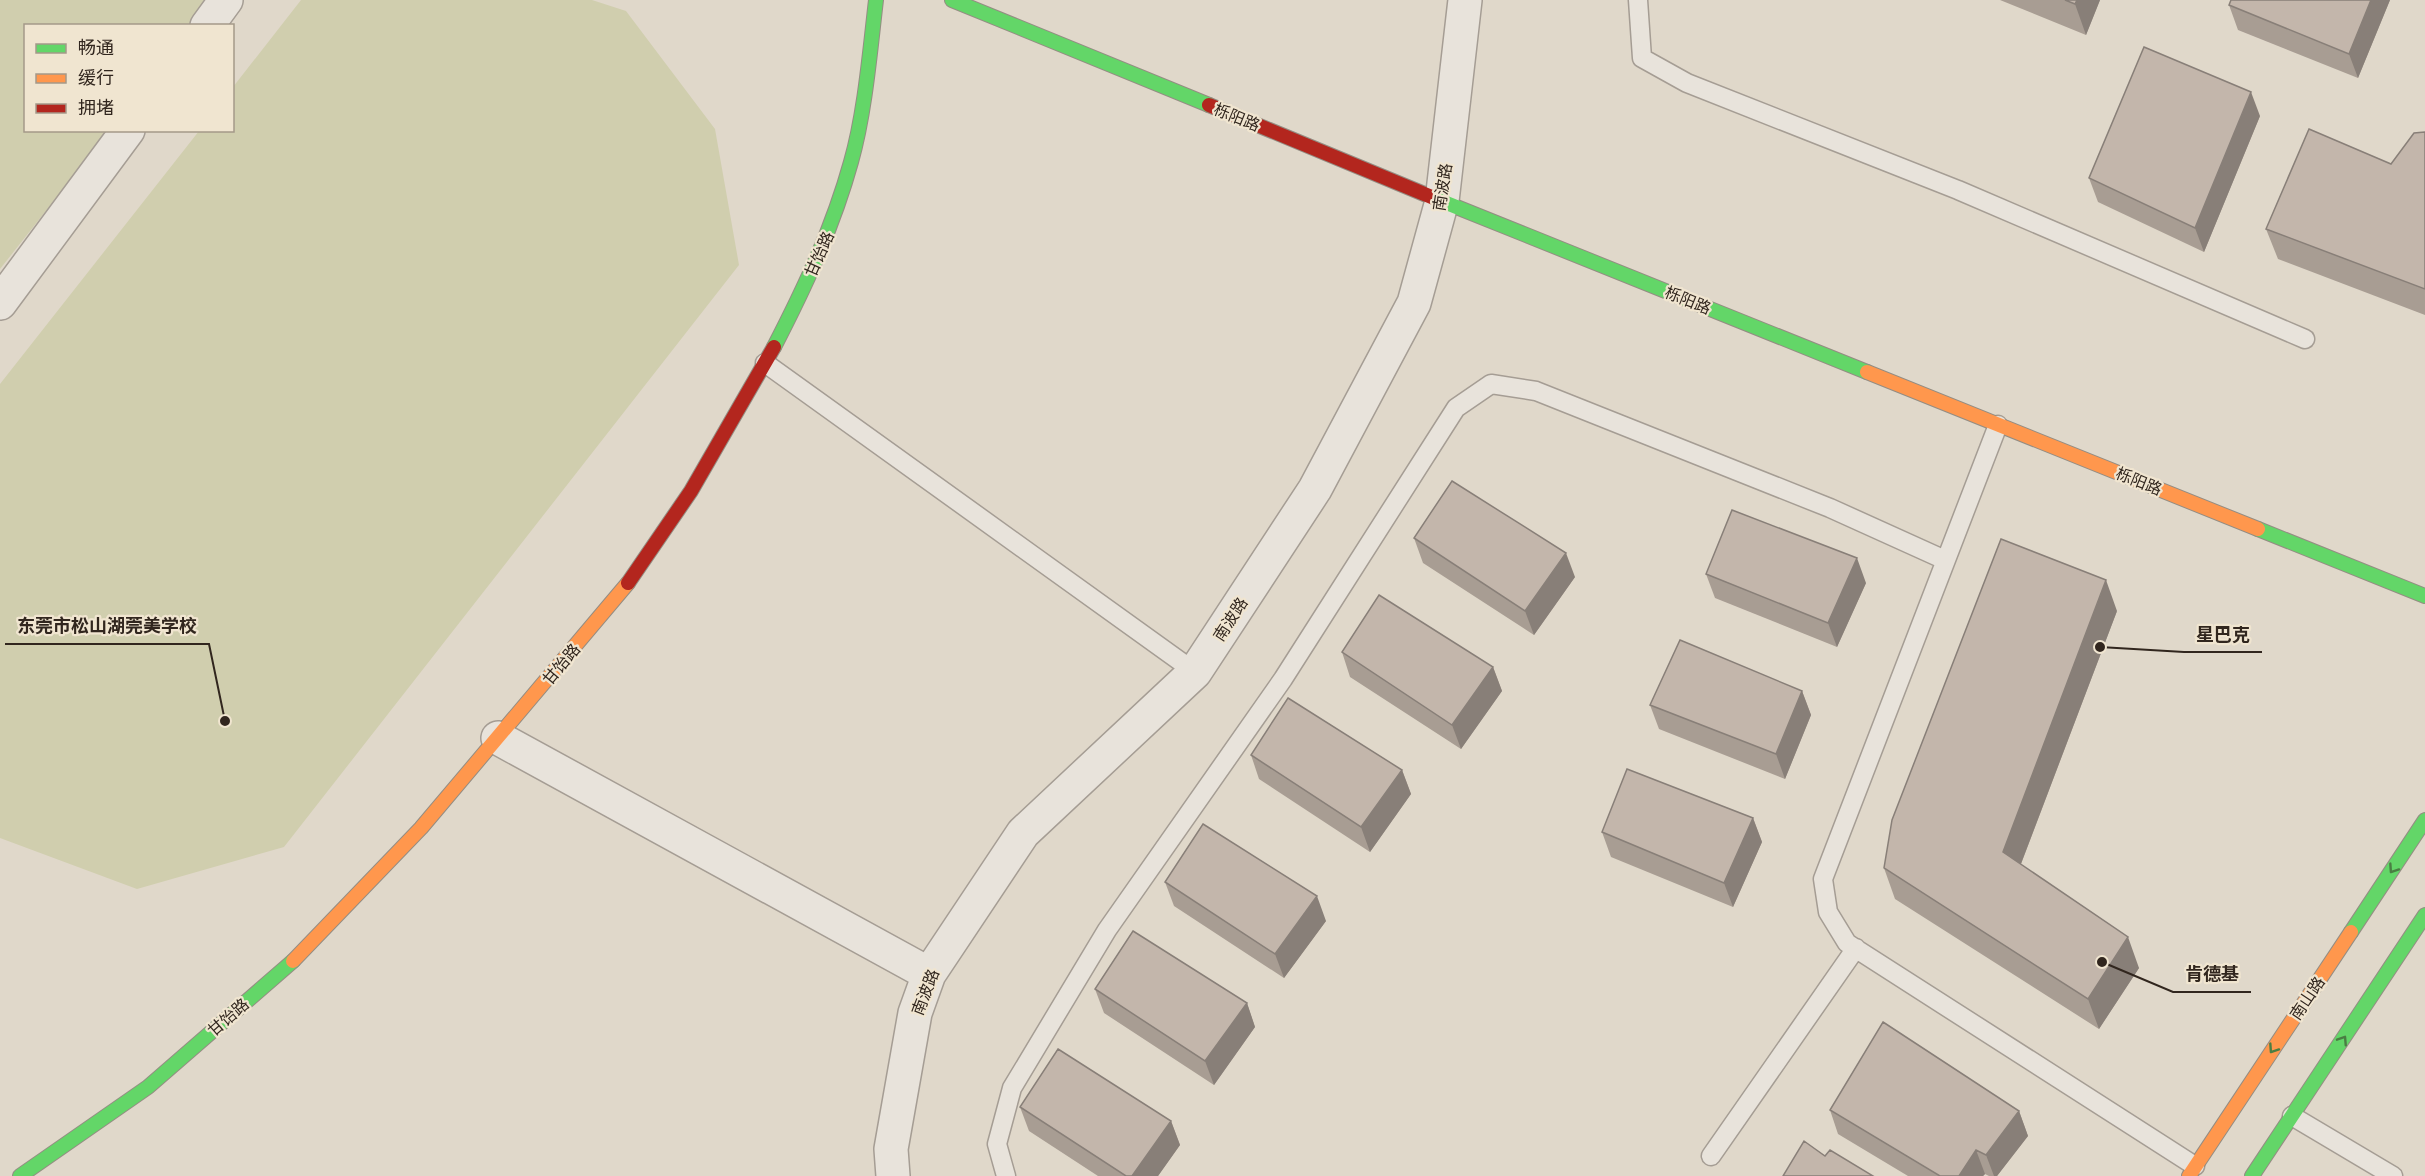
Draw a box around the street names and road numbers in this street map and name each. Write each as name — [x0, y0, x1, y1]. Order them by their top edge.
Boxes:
street label: 栎阳路 — [1211, 98, 1263, 136]
street label: 南波路 — [1427, 162, 1457, 212]
street label: 甘饴路 — [799, 228, 839, 280]
street label: 栎阳路 — [1662, 281, 1714, 319]
street label: 栎阳路 — [2113, 462, 2165, 500]
street label: 南波路 — [1208, 593, 1252, 645]
street label: 甘饴路 — [537, 639, 585, 689]
street label: 南波路 — [906, 966, 944, 1018]
street label: 南山路 — [2284, 972, 2330, 1024]
street label: 甘饴路 — [203, 993, 253, 1041]

